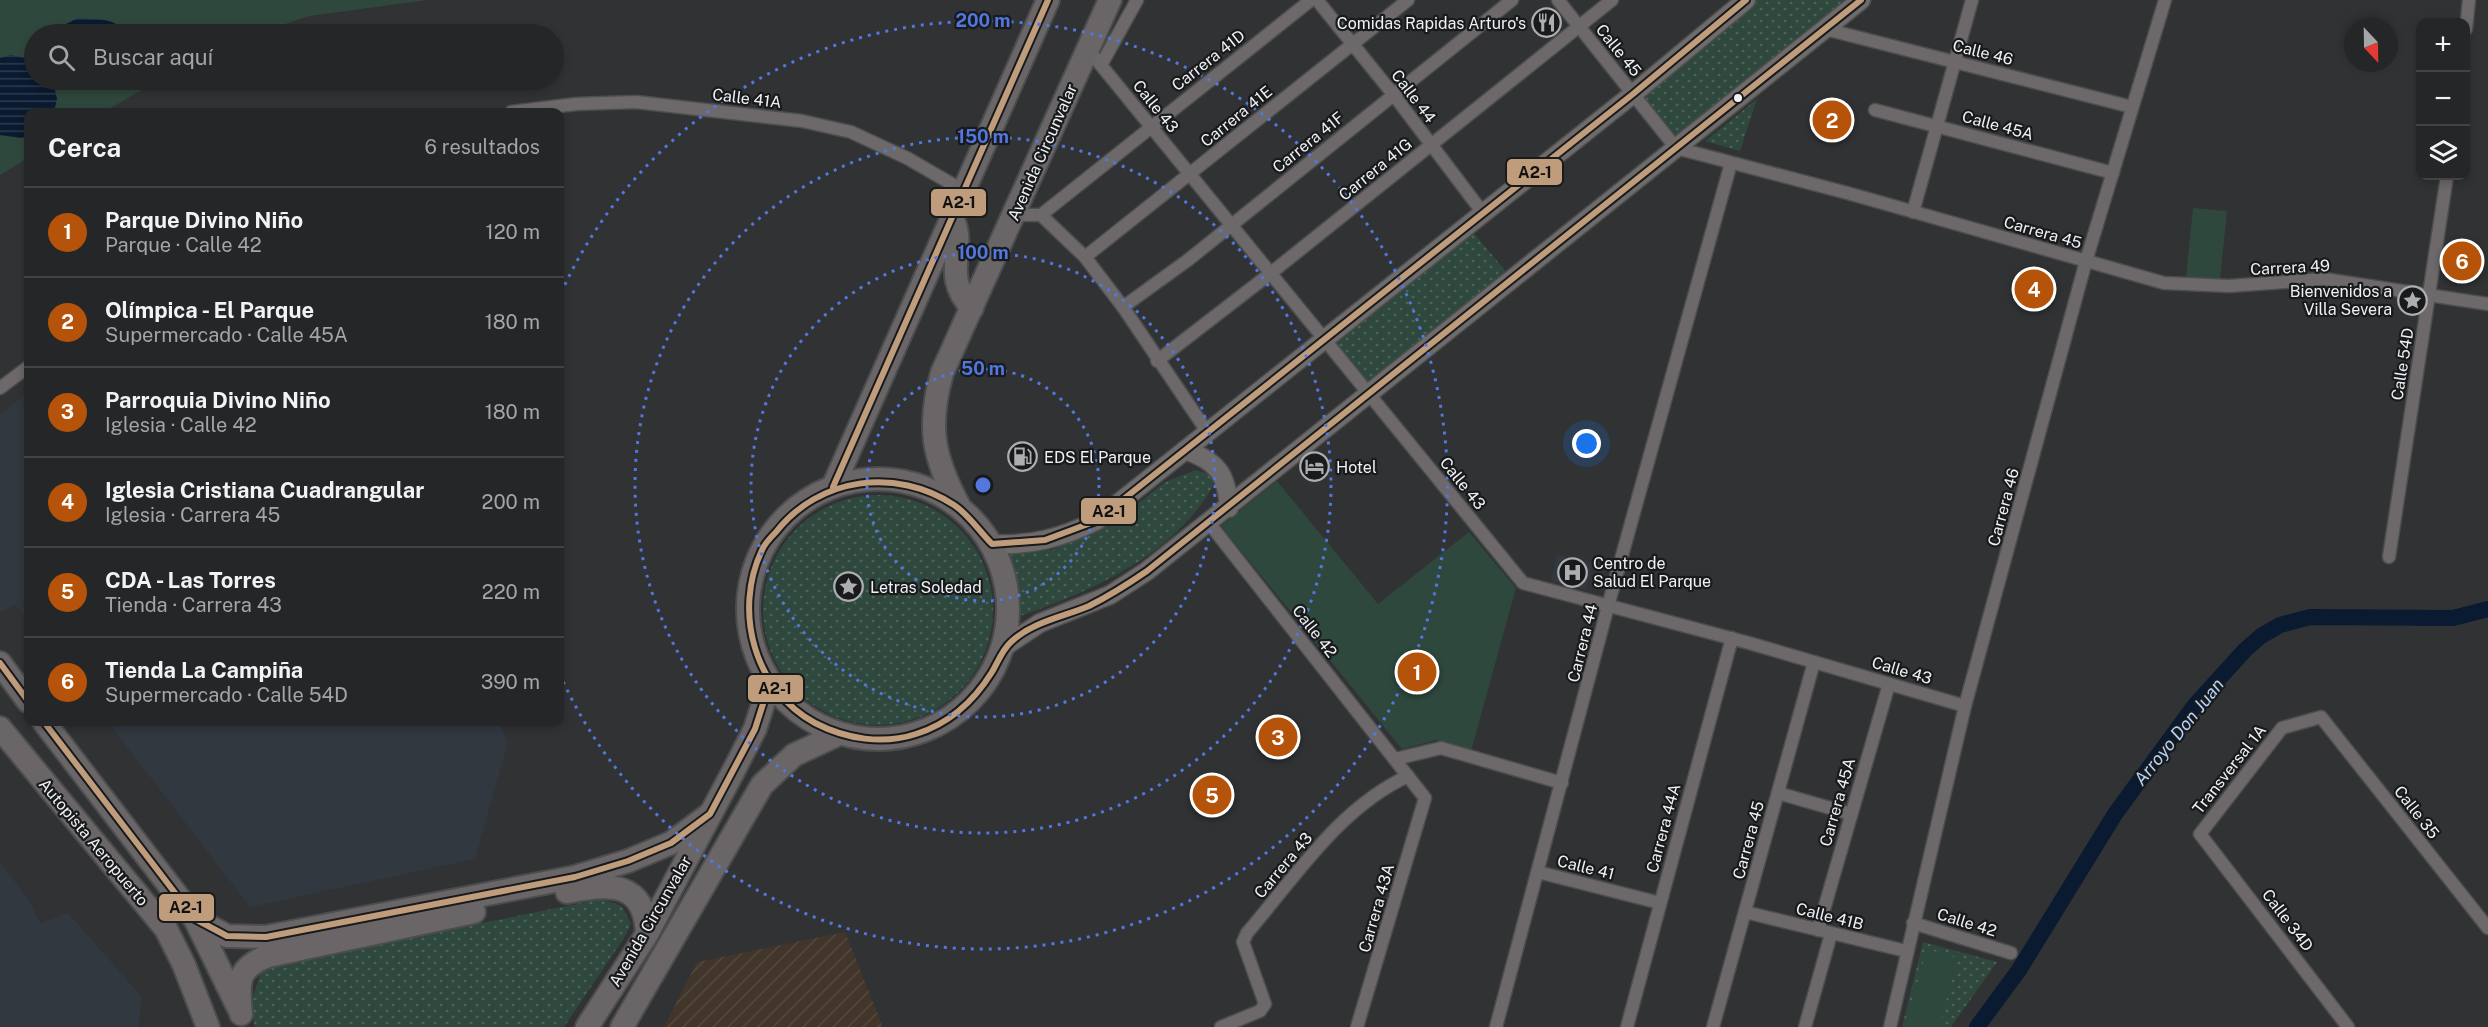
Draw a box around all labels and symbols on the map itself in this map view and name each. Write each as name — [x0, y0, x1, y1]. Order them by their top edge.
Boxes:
restaurant icon: Comidas Rapidas Arturo's — [1531, 7, 1563, 39]
text: 200 m — [956, 10, 1010, 31]
place label: Comidas Rapidas Arturo's — [1337, 14, 1526, 33]
north arrow — [2344, 18, 2398, 72]
street label: Calle 45 — [1592, 20, 1645, 80]
street label: Carrera 41D — [1168, 26, 1249, 95]
street label: Calle 46 — [1951, 36, 2015, 69]
street label: Calle 44 — [1387, 66, 1440, 127]
street label: Calle 43 — [1129, 76, 1182, 136]
street label: Avenida Circunvalar — [1004, 81, 1081, 224]
street label: Carrera 41E — [1197, 82, 1276, 151]
street label: Calle 41A — [711, 85, 783, 112]
unlabelled marker — [1732, 92, 1744, 104]
pin: 2 — [1812, 98, 1852, 142]
street label: Calle 45A — [1960, 107, 2036, 144]
street label: Carrera 41F — [1269, 108, 1348, 177]
text: 150 m — [957, 126, 1009, 147]
street label: Carrera 41G — [1335, 134, 1416, 205]
line badge: A2-1 — [1506, 158, 1563, 186]
text: A2-1 — [1518, 163, 1552, 182]
line badge: A2-1 — [930, 188, 987, 217]
text: A2-1 — [942, 193, 976, 212]
street label: Carrera 45 — [2002, 212, 2084, 253]
pin: 6 — [2442, 238, 2482, 284]
text: 100 m — [957, 242, 1009, 263]
street label: Carrera 49 — [2250, 256, 2330, 279]
pin: 4 — [2014, 266, 2054, 312]
place label: Bienvenidos a Villa Severa — [2290, 282, 2392, 319]
place icon: Bienvenidos a Villa Severa — [2397, 284, 2429, 316]
street label: Calle 54D — [2387, 327, 2418, 402]
text: 50 m — [961, 358, 1005, 379]
your location — [1572, 429, 1601, 458]
fuel station icon: EDS El Parque — [1007, 441, 1039, 473]
place label: EDS El Parque — [1044, 448, 1151, 467]
hotel icon: Hotel — [1299, 451, 1331, 483]
street label: Calle 43 — [1436, 453, 1489, 513]
place label: Hotel — [1336, 458, 1377, 477]
street label: Carrera 46 — [1984, 466, 2023, 548]
centre of rings — [973, 475, 993, 495]
line badge: A2-1 — [1080, 497, 1137, 525]
text: A2-1 — [1092, 502, 1126, 521]
place label: Centro de Salud El Parque — [1593, 554, 1711, 591]
hospital icon: Centro de Salud El Parque — [1556, 556, 1588, 588]
place icon: Letras Soledad — [833, 571, 865, 603]
place label: Letras Soledad — [870, 578, 982, 597]
street label: Calle 42 — [1288, 601, 1341, 661]
street label: Carrera 44 — [1564, 602, 1601, 684]
pin: 1 — [1398, 650, 1436, 694]
street label: Calle 43 — [1870, 653, 1934, 688]
line badge: A2-1 — [747, 674, 804, 703]
water label: Arroyo Don Juan — [2129, 674, 2228, 789]
text: A2-1 — [758, 679, 792, 698]
pin: 3 — [1258, 714, 1298, 760]
street label: Transversal 1A — [2189, 721, 2270, 818]
street label: Carrera 45A — [1816, 756, 1859, 849]
pin: 5 — [1192, 772, 1232, 818]
street label: Autopista Aeropuerto — [35, 775, 152, 910]
street label: Carrera 44A — [1642, 782, 1684, 875]
street label: Calle 35 — [2390, 782, 2443, 843]
street label: Carrera 45 — [1729, 799, 1768, 881]
street label: Carrera 43 — [1250, 829, 1316, 902]
street label: Calle 41 — [1555, 851, 1616, 884]
street label: Avenida Circunvalar — [605, 853, 696, 990]
street label: Carrera 43A — [1355, 862, 1398, 955]
street label: Calle 34D — [2258, 885, 2317, 955]
line badge: A2-1 — [158, 893, 215, 922]
text: A2-1 — [169, 898, 203, 917]
street label: Calle 41B — [1794, 899, 1866, 934]
street label: Calle 42 — [1935, 904, 1999, 941]

